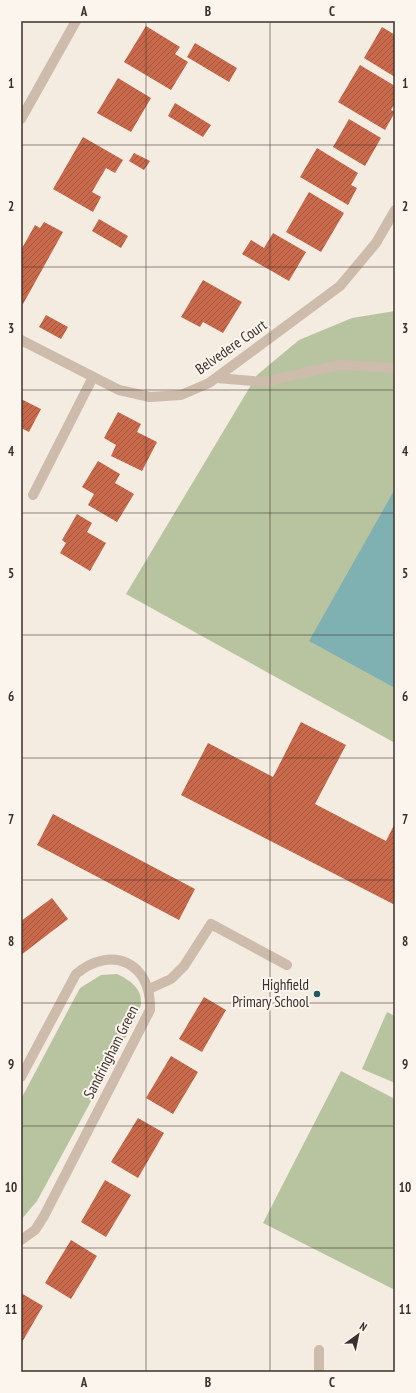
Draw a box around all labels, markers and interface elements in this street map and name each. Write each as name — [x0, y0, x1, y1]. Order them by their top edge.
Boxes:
text: A — [80, 3, 88, 20]
text: B — [205, 3, 211, 20]
text: C — [329, 3, 335, 20]
text: 1 — [8, 75, 14, 92]
text: 1 — [402, 75, 408, 92]
text: 2 — [8, 198, 14, 215]
text: 2 — [402, 198, 408, 215]
street label: Belvedere Court — [191, 315, 270, 378]
text: 3 — [8, 320, 14, 337]
text: 3 — [402, 320, 408, 337]
text: 4 — [8, 443, 15, 460]
text: 4 — [402, 443, 409, 460]
text: 5 — [8, 565, 14, 582]
text: 5 — [402, 565, 408, 582]
text: 6 — [8, 688, 14, 705]
text: 6 — [402, 688, 408, 705]
text: 7 — [8, 811, 14, 828]
text: 7 — [402, 811, 408, 828]
text: 8 — [8, 933, 14, 950]
text: 8 — [402, 933, 408, 950]
place label: Highfield Primary School — [232, 975, 309, 1011]
marker: Highfield Primary School — [312, 989, 322, 999]
street label: Sandringham Green — [79, 1002, 142, 1101]
text: 9 — [8, 1056, 14, 1073]
text: 9 — [402, 1056, 408, 1073]
text: 10 — [5, 1179, 17, 1196]
text: 10 — [399, 1179, 411, 1196]
text: 11 — [5, 1301, 17, 1318]
text: 11 — [399, 1301, 411, 1318]
north arrow — [338, 1315, 378, 1355]
text: N — [357, 1319, 370, 1334]
text: A — [80, 1374, 88, 1391]
text: B — [205, 1374, 211, 1391]
text: C — [329, 1374, 335, 1391]

